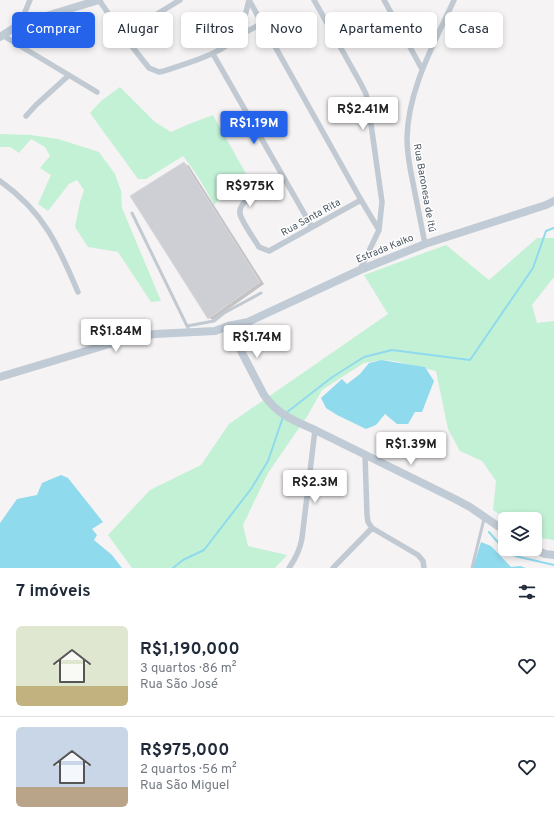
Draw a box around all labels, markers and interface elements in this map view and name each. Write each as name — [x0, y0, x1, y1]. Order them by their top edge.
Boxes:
chip: Comprar — [12, 12, 95, 48]
chip: Alugar — [103, 12, 173, 48]
chip: Filtros — [181, 12, 248, 48]
chip: Novo — [256, 12, 317, 48]
chip: Apartamento — [325, 12, 437, 48]
chip: Casa — [445, 12, 503, 48]
pin: R$2.41M — [326, 97, 400, 131]
text: R$2.41M — [337, 102, 389, 118]
pin: R$1.19M — [217, 111, 291, 145]
text: R$1.19M — [230, 116, 278, 132]
street label: Rua Baronesa de Itú — [410, 143, 438, 233]
pin: R$975K — [217, 174, 283, 208]
text: R$975K — [226, 179, 274, 195]
street label: Rua Santa Rita — [279, 196, 343, 240]
street label: Estrada Kaiko — [354, 231, 416, 266]
pin: R$1.84M — [79, 319, 153, 353]
text: R$1.84M — [90, 324, 142, 340]
pin: R$1.74M — [220, 325, 294, 359]
text: R$1.74M — [233, 330, 281, 346]
pin: R$1.39M — [374, 432, 448, 466]
text: R$1.39M — [385, 437, 437, 453]
pin: R$2.3M — [282, 470, 348, 504]
text: R$2.3M — [292, 475, 338, 491]
map controls — [498, 512, 542, 556]
button: layers — [498, 512, 542, 556]
text: 7 imóveis — [16, 581, 91, 603]
icon: filters — [516, 581, 538, 603]
text: R$1,190,000 — [140, 639, 240, 661]
icon: home — [48, 642, 96, 690]
icon: heart — [516, 655, 538, 677]
text: 3 quartos · 86 m² — [140, 661, 236, 677]
text: Rua São José — [140, 677, 218, 693]
text: R$975,000 — [140, 740, 230, 762]
icon: home — [48, 743, 96, 791]
icon: heart — [516, 756, 538, 778]
text: 2 quartos · 56 m² — [140, 762, 237, 778]
text: Rua São Miguel — [140, 778, 229, 794]

